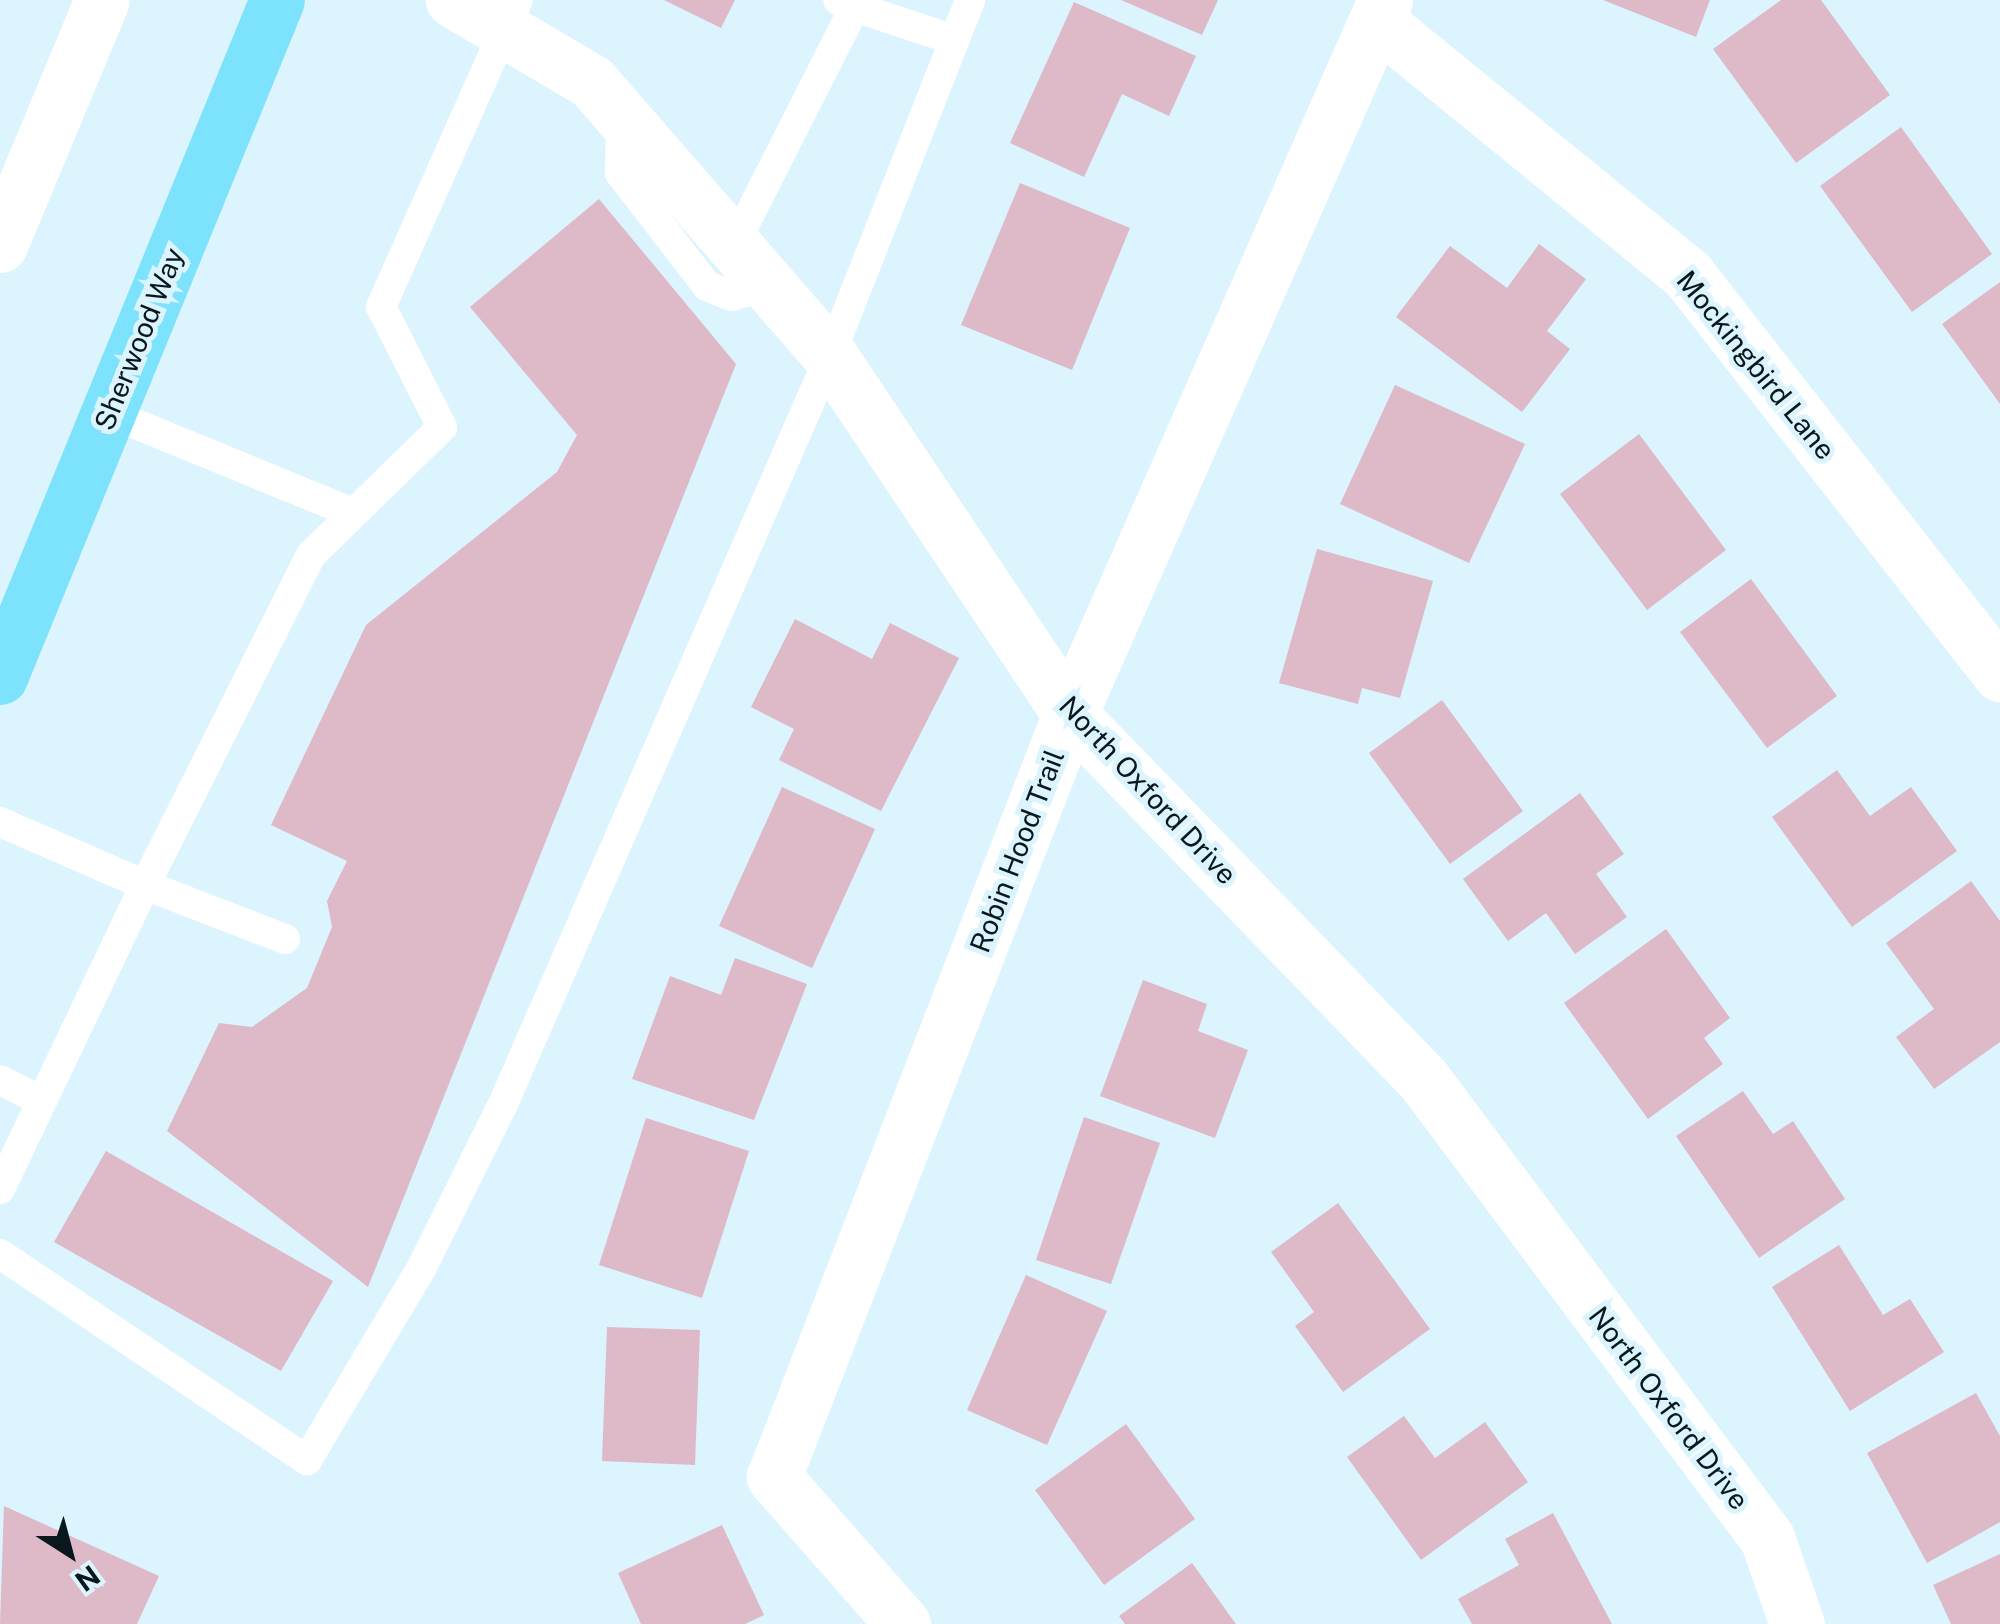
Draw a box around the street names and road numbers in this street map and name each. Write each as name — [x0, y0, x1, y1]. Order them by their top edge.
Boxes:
street label: Sherwood Way — [87, 243, 191, 435]
street label: Mockingbird Lane — [1670, 264, 1842, 466]
street label: North Oxford Drive — [1052, 689, 1244, 891]
street label: Robin Hood Trail — [963, 745, 1071, 957]
street label: North Oxford Drive — [1582, 1300, 1756, 1516]

